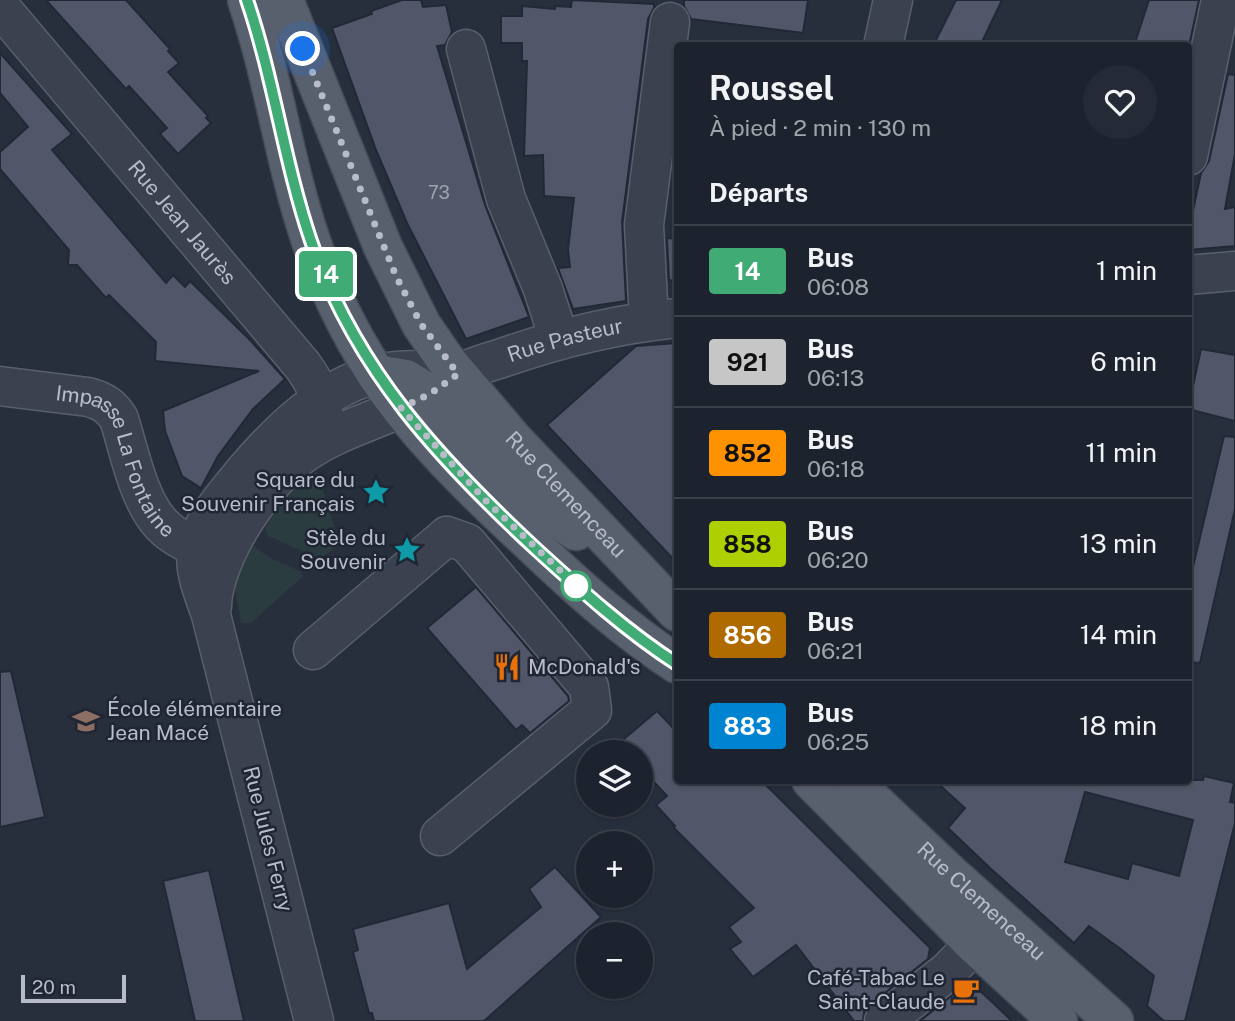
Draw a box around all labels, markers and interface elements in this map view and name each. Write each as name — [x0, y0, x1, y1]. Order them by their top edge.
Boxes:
your location — [285, 31, 320, 66]
button: heart — [1083, 65, 1157, 139]
text: Roussel — [709, 69, 834, 107]
text: À pied · 2 min · 130 m — [709, 114, 931, 141]
street label: Rue Jean Jaurès — [123, 155, 242, 289]
text: Départs — [709, 177, 808, 208]
house number: 73 — [428, 182, 450, 203]
text: Bus — [807, 242, 854, 273]
line badge: 14 — [294, 251, 358, 297]
text: 1 min — [1096, 255, 1157, 286]
text: 14 — [734, 257, 761, 285]
text: 14 — [313, 260, 339, 288]
text: 06:08 — [807, 273, 869, 300]
street label: Rue Pasteur — [504, 313, 625, 367]
text: Bus — [807, 333, 854, 364]
text: 6 min — [1090, 346, 1157, 377]
text: 921 — [727, 348, 768, 376]
text: 06:13 — [807, 364, 864, 391]
street label: Impasse La Fontaine — [54, 380, 180, 543]
text: Bus — [807, 424, 854, 455]
street label: Rue Clemenceau — [500, 426, 632, 563]
text: 11 min — [1085, 437, 1157, 468]
text: 852 — [724, 439, 771, 467]
text: 06:18 — [807, 455, 865, 482]
place label: Square du Souvenir Français — [181, 467, 355, 516]
place icon: Square du Souvenir Français — [361, 477, 391, 507]
text: Bus — [807, 515, 854, 546]
place label: Stèle du Souvenir — [300, 525, 386, 574]
text: 13 min — [1080, 528, 1157, 559]
text: 858 — [723, 530, 772, 558]
place icon: Stèle du Souvenir — [392, 535, 422, 565]
text: 06:20 — [807, 546, 869, 573]
unlabelled marker — [561, 571, 591, 601]
text: Bus — [807, 606, 854, 637]
text: 14 min — [1080, 619, 1157, 650]
text: 856 — [723, 621, 772, 649]
text: 06:21 — [807, 637, 864, 664]
restaurant icon: McDonald's — [492, 652, 522, 682]
place label: McDonald's — [528, 654, 640, 679]
place label: École élémentaire Jean Macé — [107, 696, 282, 745]
text: Bus — [807, 697, 854, 728]
school or university icon: École élémentaire Jean Macé — [71, 706, 101, 736]
text: 18 min — [1079, 710, 1157, 741]
text: 883 — [723, 712, 772, 740]
text: 06:25 — [807, 728, 869, 755]
map controls — [576, 740, 653, 999]
button: layers — [576, 740, 653, 817]
street label: Rue Jules Ferry — [238, 764, 299, 914]
button: + — [576, 831, 653, 908]
street label: Rue Clemenceau — [912, 836, 1051, 965]
button: − — [576, 922, 653, 999]
place label: Café-Tabac Le Saint-Claude — [807, 965, 945, 1014]
scale bar — [21, 972, 126, 1004]
cafe icon: Café-Tabac Le Saint-Claude — [951, 975, 981, 1005]
text: 20 m — [32, 976, 76, 998]

